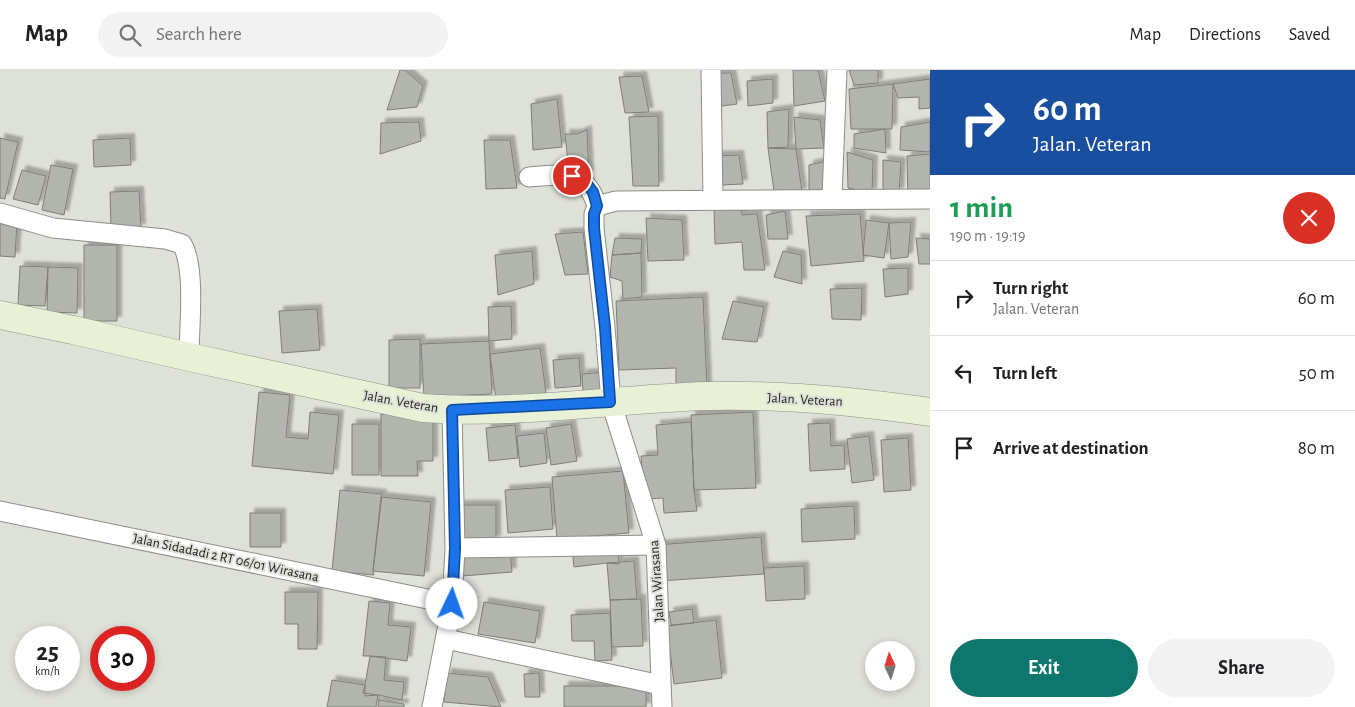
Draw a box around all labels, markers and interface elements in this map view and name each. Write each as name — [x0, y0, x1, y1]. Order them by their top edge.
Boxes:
search box — [98, 12, 448, 57]
icon: search — [116, 21, 144, 49]
text: Map — [25, 22, 68, 46]
text: Search here — [156, 25, 242, 44]
text: Map — [1130, 26, 1161, 44]
text: Directions — [1189, 26, 1261, 44]
text: Saved — [1289, 26, 1330, 44]
icon: right — [950, 90, 1015, 155]
text: 60 m — [1033, 92, 1102, 127]
text: Jalan. Veteran — [1033, 133, 1152, 155]
pin — [551, 155, 593, 197]
icon: arrive — [558, 162, 586, 190]
button: close — [1283, 192, 1335, 244]
text: 1 min — [950, 193, 1013, 223]
text: 190 m · 19:19 — [950, 228, 1026, 244]
text: Turn right — [993, 279, 1068, 298]
icon: right — [950, 284, 978, 312]
text: 60 m — [1298, 289, 1335, 308]
text: Jalan. Veteran — [993, 301, 1079, 317]
icon: left — [950, 359, 978, 387]
text: Turn left — [993, 364, 1057, 383]
text: 50 m — [1299, 364, 1335, 383]
street label: Jalan. Veteran — [362, 389, 439, 415]
street label: Jalan. Veteran — [767, 391, 843, 409]
icon: arrive — [950, 434, 978, 462]
text: Arrive at destination — [993, 439, 1149, 458]
text: 80 m — [1298, 439, 1335, 458]
street label: Jalan Sidadadi 2 RT 06/01 Wirasana — [132, 531, 321, 585]
street label: Jalan Wirasana — [647, 539, 667, 622]
position arrow — [425, 577, 477, 629]
speed limit sign: 30 — [90, 626, 155, 691]
button: Exit — [950, 639, 1138, 697]
button: Share — [1148, 639, 1335, 697]
text: 25 — [36, 640, 59, 665]
north arrow — [865, 641, 915, 691]
map controls — [865, 641, 915, 691]
text: km/h — [35, 665, 60, 677]

